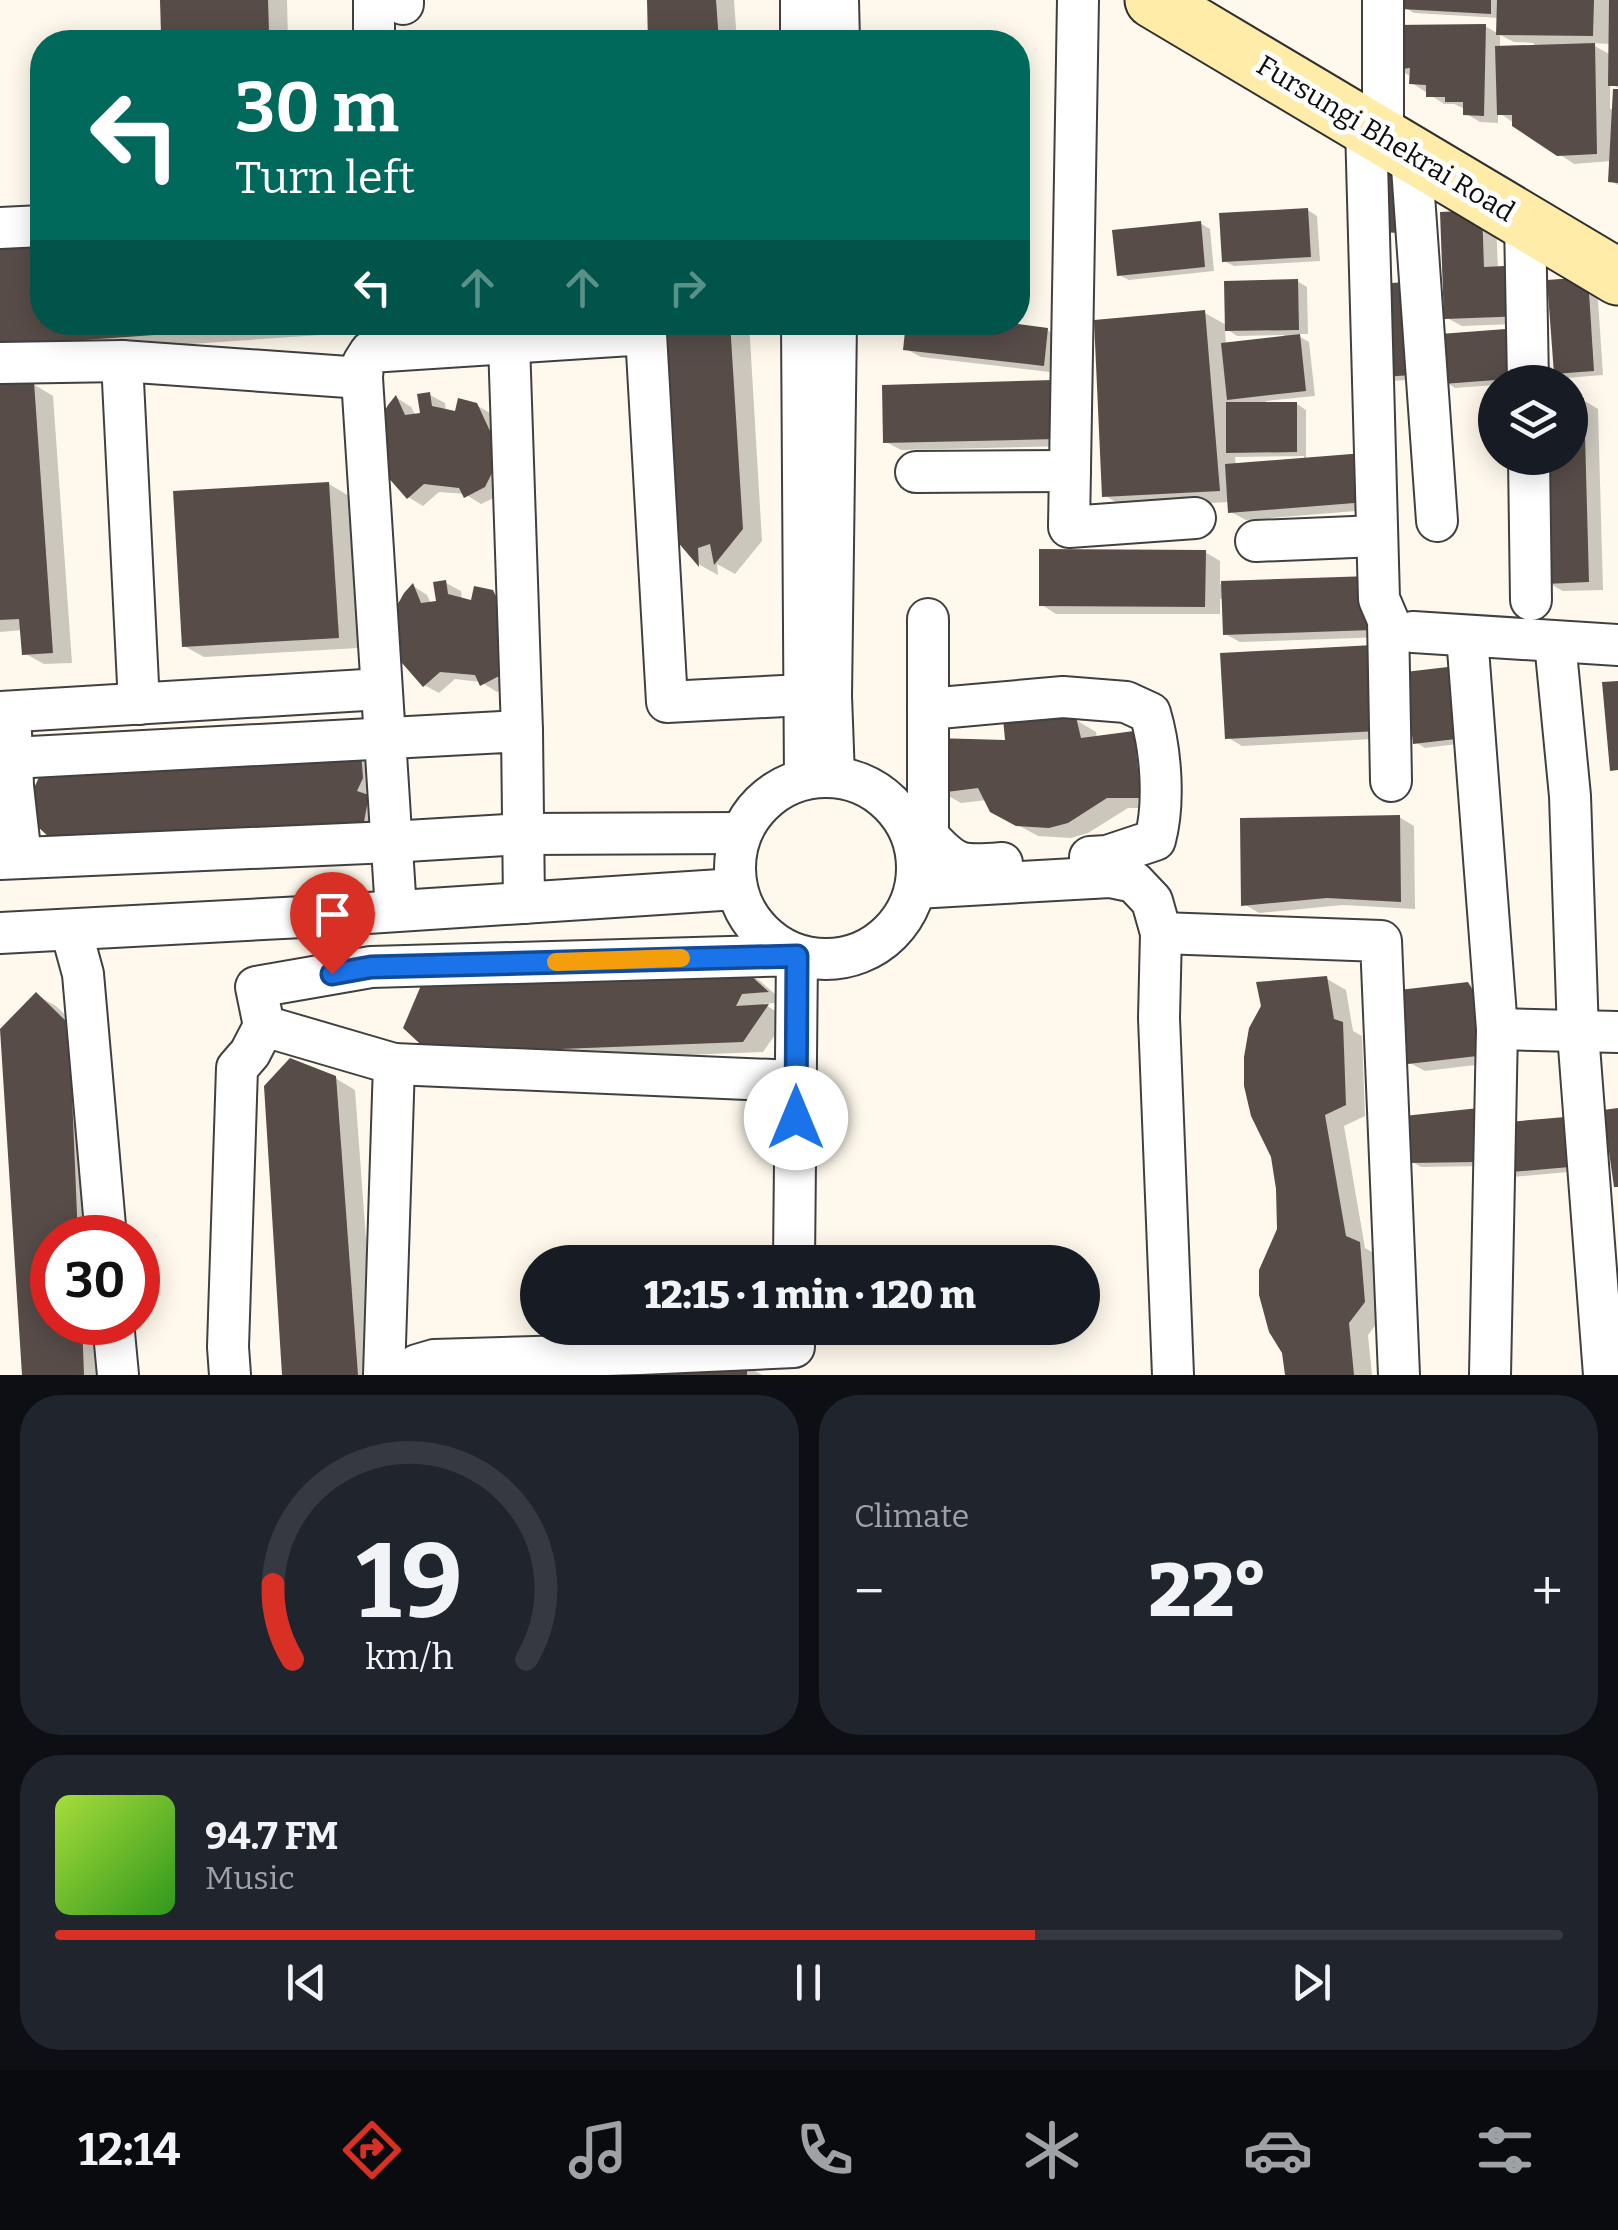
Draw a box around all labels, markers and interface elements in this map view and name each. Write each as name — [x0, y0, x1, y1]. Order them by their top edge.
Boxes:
street label: Fursungi Bhekrai Road — [1251, 48, 1521, 229]
text: 30 m — [235, 66, 399, 150]
icon: left — [70, 70, 200, 200]
text: Turn left — [235, 151, 415, 205]
icon: left — [345, 260, 400, 315]
icon: ahead — [450, 260, 505, 315]
icon: ahead — [555, 260, 610, 315]
icon: right — [660, 260, 715, 315]
map controls — [1478, 365, 1588, 475]
button: layers — [1478, 365, 1588, 475]
pin — [290, 872, 375, 975]
icon: arrive — [305, 887, 360, 942]
position arrow — [744, 1066, 848, 1170]
speed limit sign: 30 — [30, 1215, 160, 1345]
text: 12:15 · 1 min · 120 m — [644, 1272, 976, 1318]
text: Climate — [854, 1497, 969, 1535]
text: 19 — [356, 1520, 463, 1645]
text: 22° — [1149, 1546, 1267, 1636]
text: − — [854, 1559, 884, 1625]
text: + — [1532, 1559, 1563, 1625]
text: km/h — [365, 1636, 454, 1678]
text: 94.7 FM — [205, 1813, 338, 1859]
text: Music — [205, 1859, 295, 1897]
icon: previous — [279, 1955, 334, 2010]
icon: pause — [781, 1955, 836, 2010]
icon: next — [1284, 1955, 1339, 2010]
icon: directions — [337, 2115, 407, 2185]
icon: music — [563, 2115, 633, 2185]
icon: phone — [790, 2115, 860, 2185]
icon: climate — [1017, 2115, 1087, 2185]
icon: car — [1243, 2115, 1313, 2185]
icon: filters — [1470, 2115, 1540, 2185]
text: 12:14 — [78, 2123, 180, 2177]

